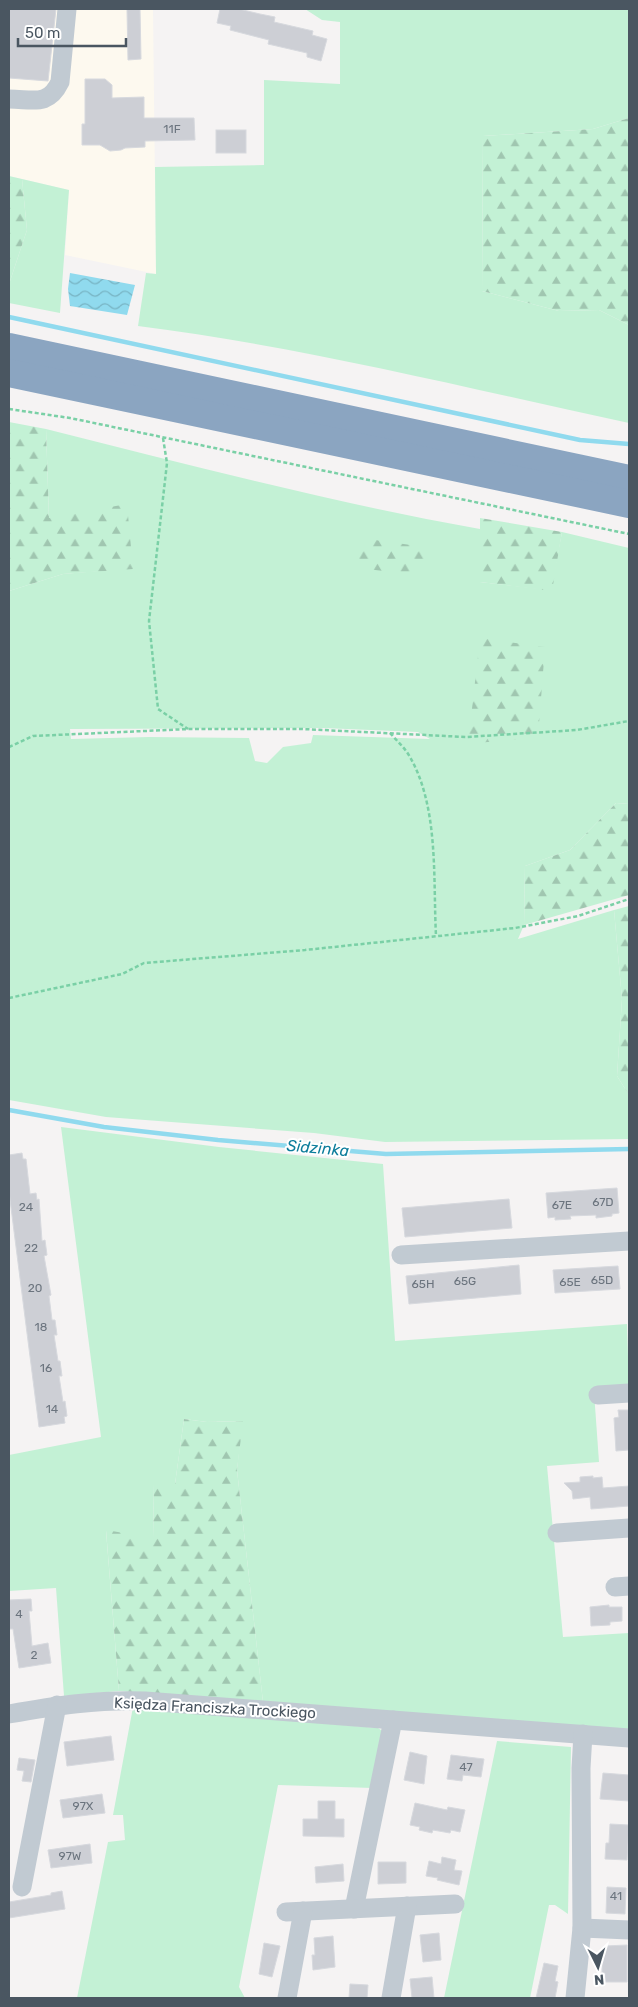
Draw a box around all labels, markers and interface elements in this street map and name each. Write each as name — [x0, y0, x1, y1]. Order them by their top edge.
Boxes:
scale bar — [18, 15, 125, 47]
text: 50 m — [25, 24, 60, 42]
house number: 11F — [163, 122, 181, 136]
water label: Sidzinka — [286, 1136, 350, 1160]
house number: 67D — [592, 1195, 614, 1209]
house number: 67E — [552, 1198, 572, 1212]
house number: 24 — [19, 1200, 34, 1214]
house number: 22 — [24, 1241, 38, 1255]
house number: 65D — [591, 1273, 613, 1287]
house number: 65G — [454, 1274, 476, 1288]
house number: 65E — [559, 1275, 581, 1289]
house number: 65H — [412, 1277, 434, 1291]
house number: 20 — [28, 1281, 42, 1295]
house number: 18 — [35, 1320, 47, 1334]
house number: 16 — [40, 1361, 52, 1375]
house number: 14 — [46, 1402, 59, 1416]
house number: 4 — [15, 1607, 23, 1621]
house number: 2 — [30, 1648, 38, 1662]
street label: Księdza Franciszka Trockiego — [114, 1694, 316, 1722]
house number: 47 — [459, 1760, 473, 1774]
house number: 97X — [73, 1799, 94, 1813]
house number: 97W — [59, 1849, 82, 1863]
house number: 41 — [610, 1889, 622, 1903]
north arrow — [573, 1942, 623, 1992]
text: N — [593, 1971, 605, 1988]

